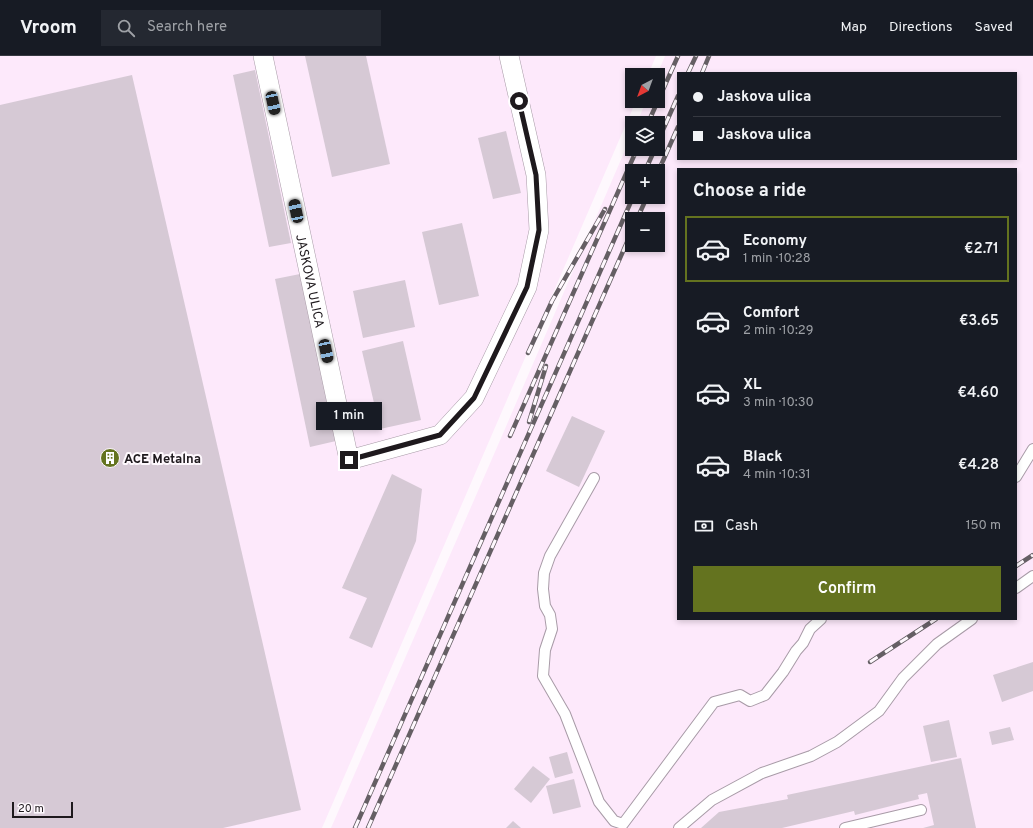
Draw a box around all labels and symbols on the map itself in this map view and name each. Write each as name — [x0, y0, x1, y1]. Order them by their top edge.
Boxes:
north arrow — [625, 68, 665, 108]
car — [265, 90, 281, 116]
route start — [510, 92, 528, 110]
car — [288, 198, 304, 224]
street label: JASKOVA ULICA — [291, 233, 327, 330]
car — [318, 338, 334, 364]
callout: 1 min — [316, 402, 382, 430]
building icon: ACE Metalna — [99, 447, 121, 469]
route end — [340, 451, 358, 469]
place label: ACE Metalna — [124, 452, 201, 468]
scale bar — [12, 800, 73, 819]

